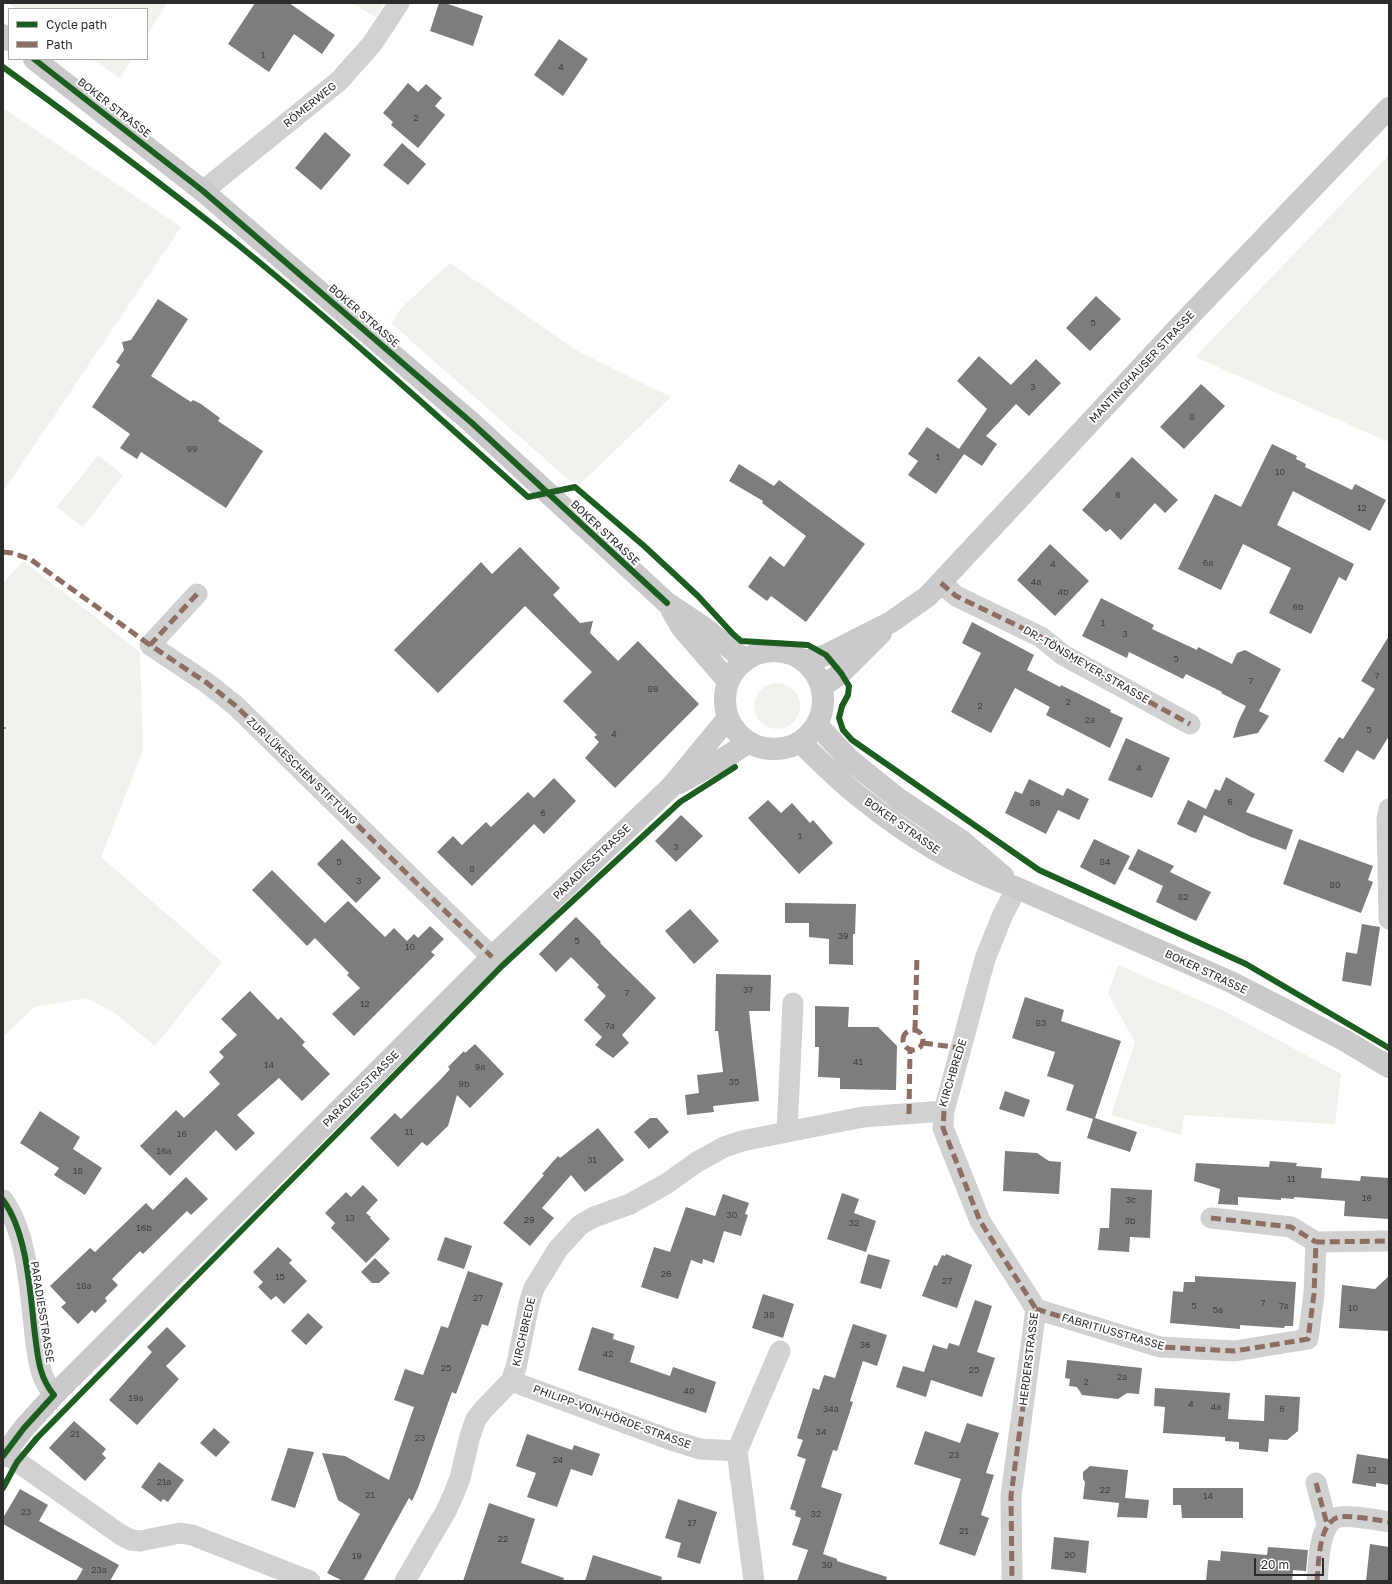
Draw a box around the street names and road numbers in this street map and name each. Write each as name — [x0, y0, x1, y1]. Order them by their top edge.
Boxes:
street label: BOKER STRASSE — [75, 75, 153, 141]
street label: RÖMERWEG — [281, 80, 339, 130]
street label: BOKER STRASSE — [326, 282, 402, 350]
street label: MANTINGHAUSER STRASSE — [1087, 308, 1197, 426]
street label: BOKER STRASSE — [568, 498, 642, 568]
street label: DR.-TÖNSMEYER-STRASSE — [1021, 623, 1151, 707]
street label: ZUR LÜKESCHEN STIFTUNG — [244, 715, 360, 827]
street label: BOKER STRASSE — [862, 795, 942, 857]
street label: PARADIESSTRASSE — [550, 822, 634, 902]
street label: BOKER STRASSE — [1163, 947, 1249, 997]
street label: KIRCHBREDE — [936, 1037, 970, 1109]
street label: PARADIESSTRASSE — [320, 1048, 402, 1130]
street label: PARADIESSTRASSE — [27, 1260, 57, 1364]
street label: KIRCHBREDE — [510, 1296, 538, 1368]
street label: FABRITIUSSTRASSE — [1060, 1311, 1166, 1353]
street label: HERDERSTRASSE — [1017, 1312, 1041, 1406]
street label: PHILIPP-VON-HÖRDE-STRASSE — [531, 1382, 693, 1452]

